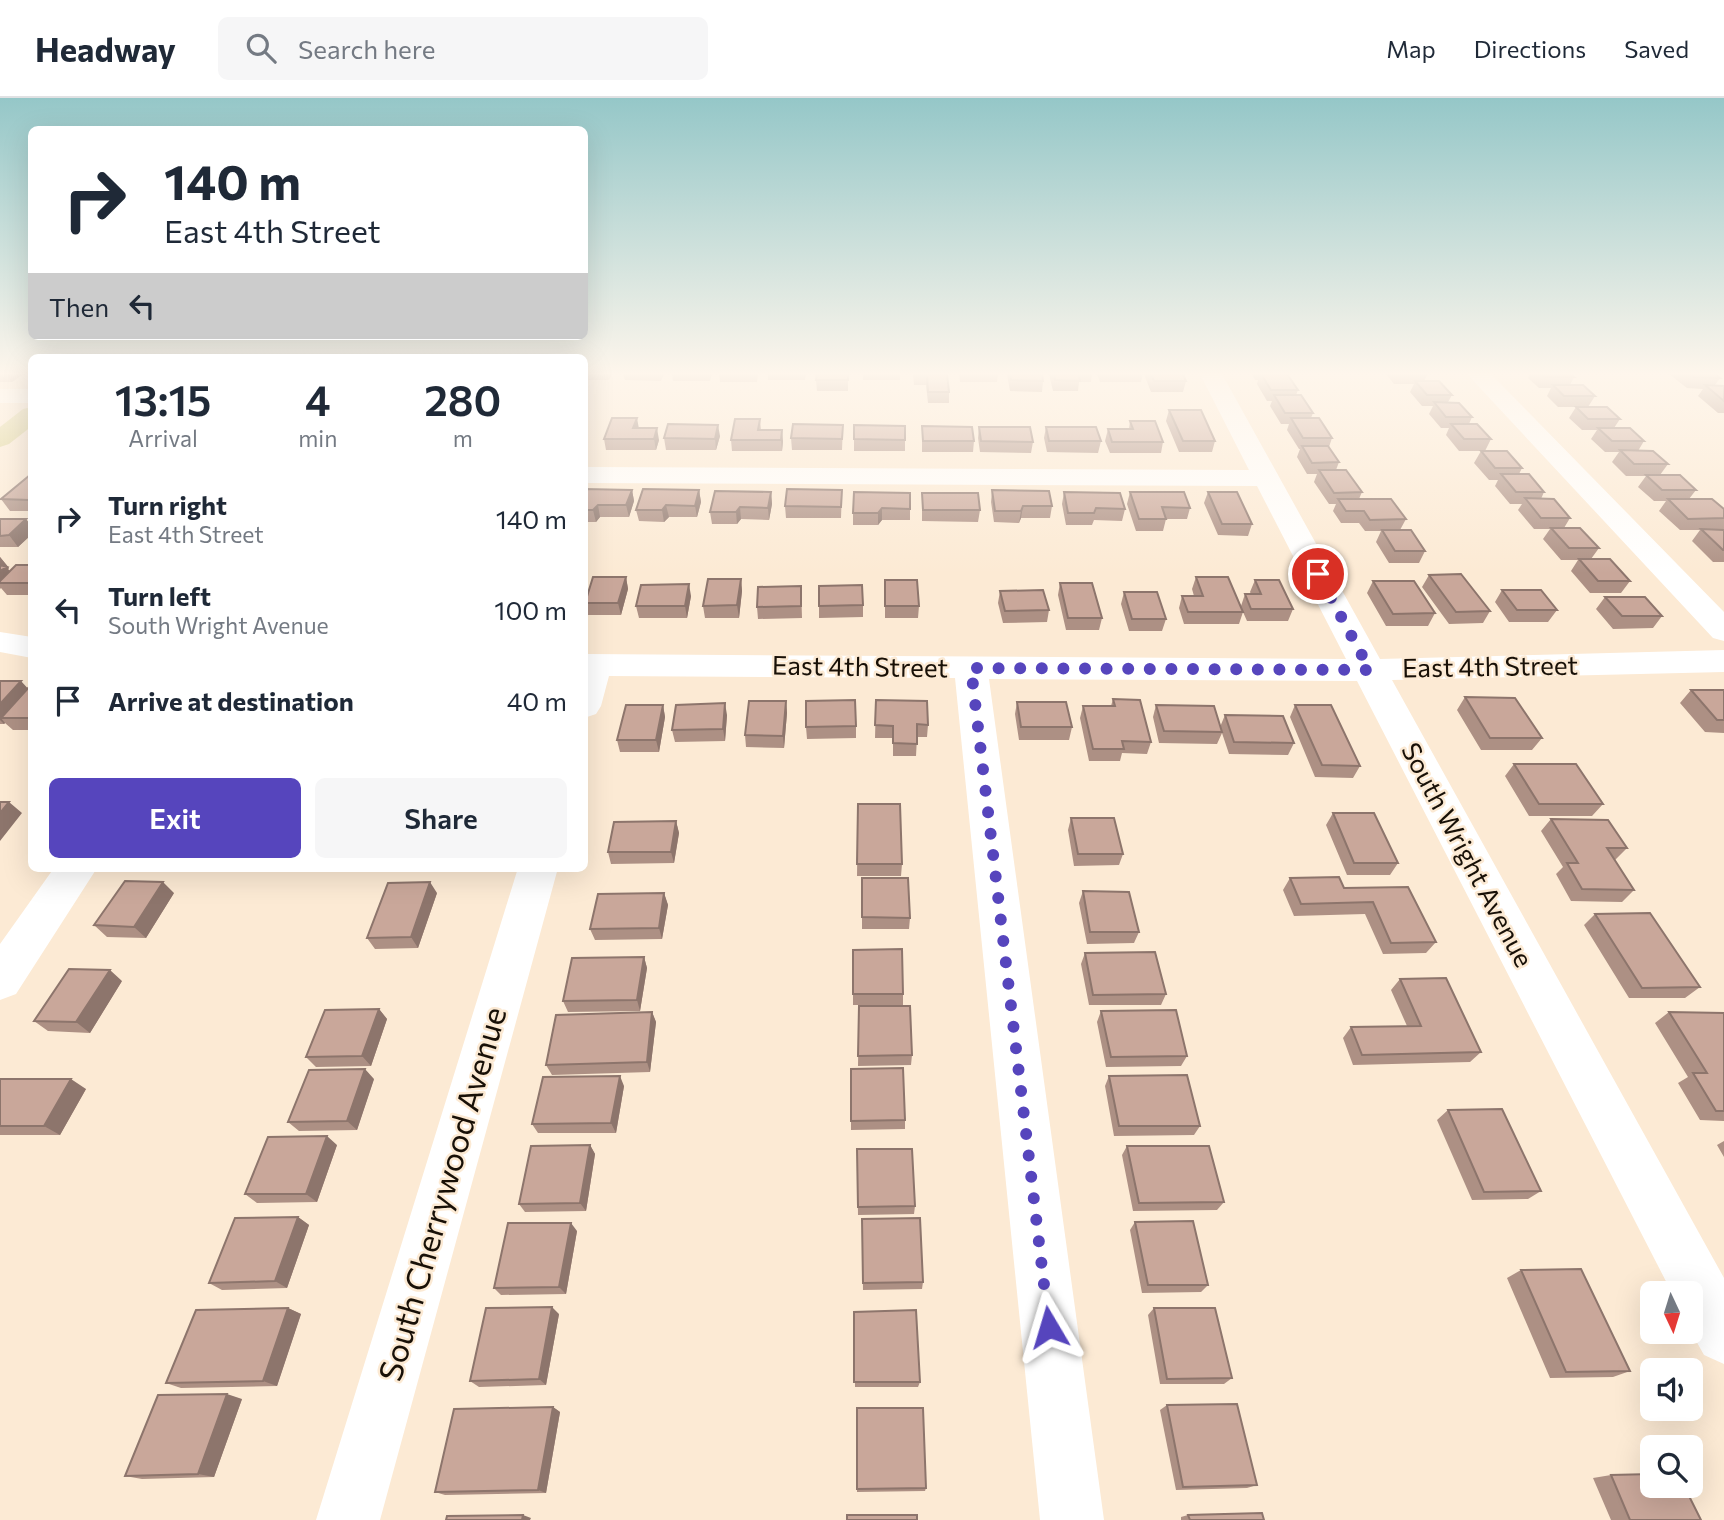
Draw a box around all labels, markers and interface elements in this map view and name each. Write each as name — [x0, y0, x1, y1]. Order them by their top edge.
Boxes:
search box — [218, 17, 708, 80]
text: Headway — [35, 28, 176, 69]
icon: search — [242, 29, 280, 67]
text: Search here — [298, 33, 436, 64]
text: Map — [1386, 34, 1436, 63]
text: Directions — [1474, 34, 1586, 63]
text: Saved — [1624, 34, 1689, 63]
text: 140 m — [164, 150, 301, 210]
icon: right — [49, 154, 140, 245]
text: East 4th Street — [164, 210, 381, 250]
icon: left — [123, 287, 161, 325]
text: Then — [49, 291, 109, 322]
text: 13:15 — [115, 373, 211, 425]
text: 4 — [305, 373, 331, 425]
text: 280 — [424, 373, 501, 425]
text: Arrival — [128, 424, 198, 452]
text: min — [298, 424, 337, 452]
text: m — [453, 424, 473, 452]
text: Turn right — [108, 489, 227, 520]
icon: right — [49, 500, 87, 538]
text: 140 m — [496, 503, 567, 534]
text: East 4th Street — [108, 520, 264, 548]
pin — [1288, 544, 1348, 604]
icon: arrive — [1299, 555, 1337, 593]
text: Turn left — [108, 580, 211, 611]
icon: left — [49, 591, 87, 629]
text: 100 m — [494, 594, 567, 625]
text: South Wright Avenue — [108, 611, 329, 639]
street label: East 4th Street — [772, 648, 948, 683]
street label: East 4th Street — [1402, 648, 1578, 683]
icon: arrive — [49, 682, 87, 720]
text: Arrive at destination — [108, 685, 354, 716]
text: 40 m — [507, 685, 567, 716]
street label: South Wright Avenue — [1396, 737, 1541, 972]
button: Exit — [49, 778, 301, 858]
button: Share — [315, 778, 567, 858]
street label: South Cherrywood Avenue — [368, 1002, 514, 1385]
north arrow — [1640, 1281, 1703, 1344]
map controls — [1640, 1281, 1703, 1498]
position arrow — [1012, 1290, 1086, 1364]
button: sound — [1640, 1358, 1703, 1421]
button: search — [1640, 1435, 1703, 1498]

